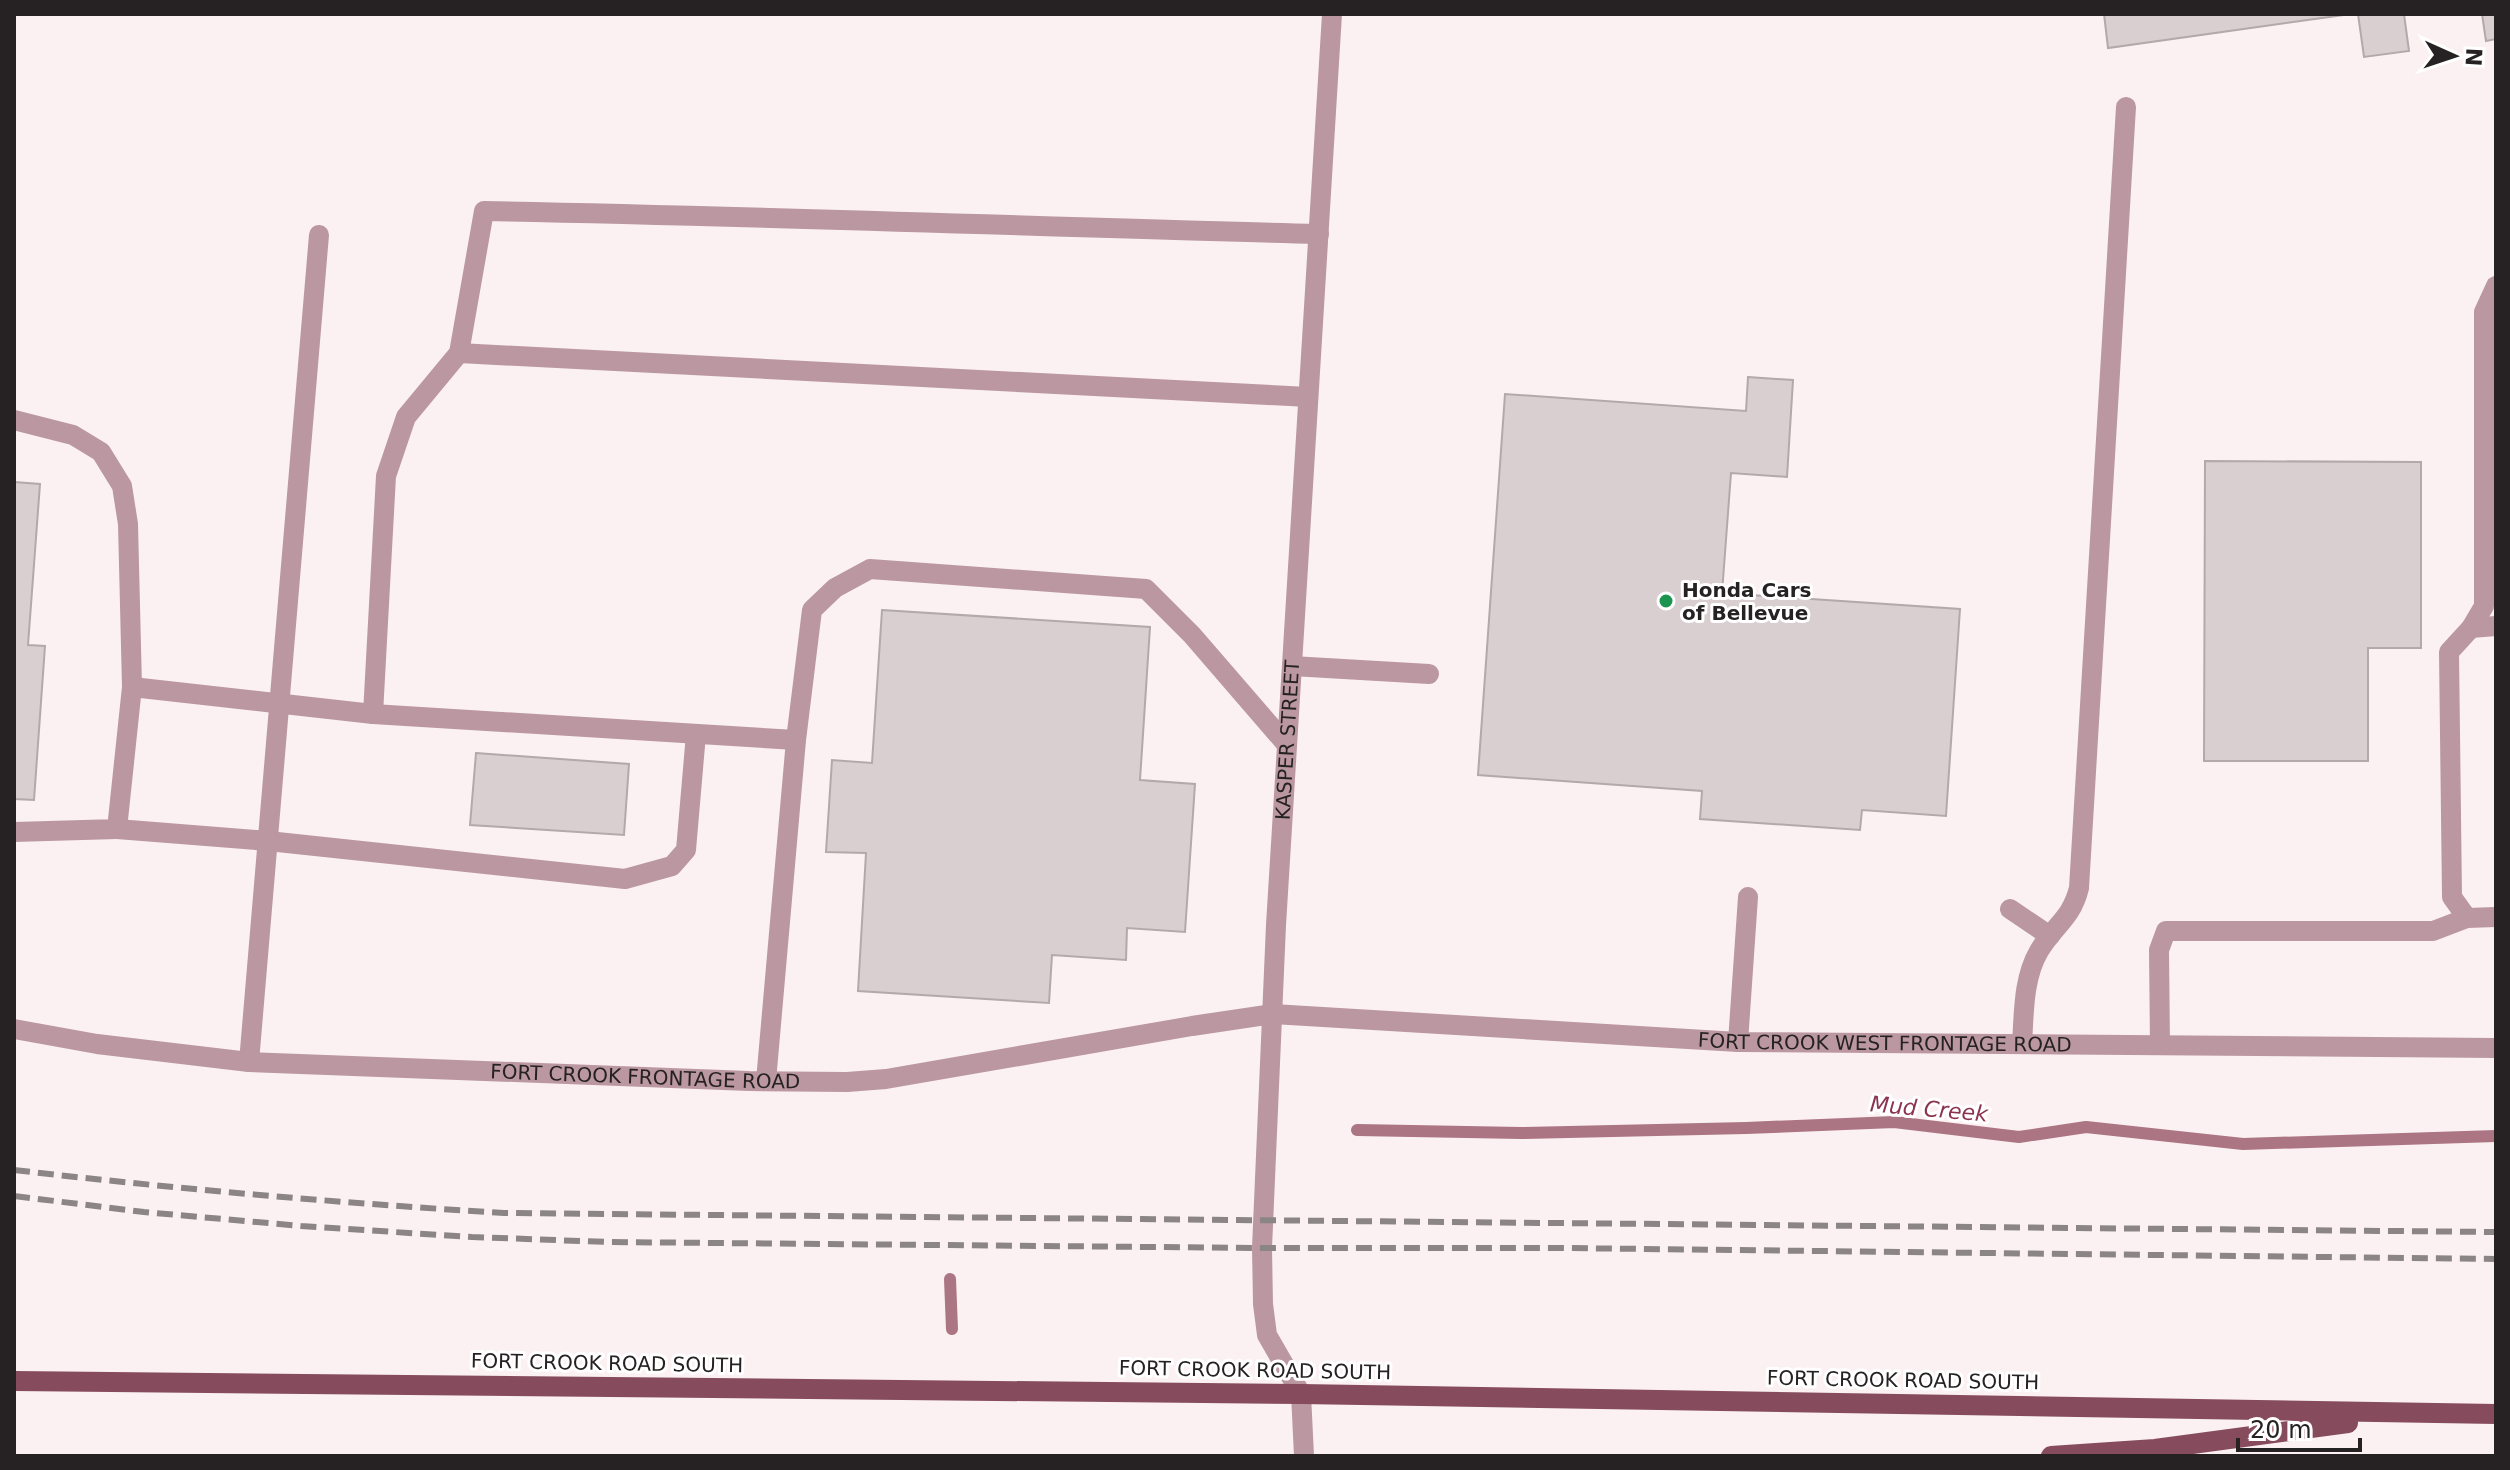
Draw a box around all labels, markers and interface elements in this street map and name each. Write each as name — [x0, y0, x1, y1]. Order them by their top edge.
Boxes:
north arrow — [2414, 16, 2494, 96]
text: N — [2461, 47, 2486, 67]
place label: Honda Cars of Bellevue — [1682, 578, 1811, 625]
marker: Honda Cars of Bellevue — [1657, 592, 1675, 610]
street label: KASPER STREET — [1270, 658, 1304, 821]
street label: FORT CROOK WEST FRONTAGE ROAD — [1697, 1028, 2072, 1057]
street label: FORT CROOK FRONTAGE ROAD — [490, 1059, 800, 1094]
water label: Mud Creek — [1869, 1091, 1990, 1127]
street label: FORT CROOK ROAD SOUTH — [471, 1349, 743, 1377]
street label: FORT CROOK ROAD SOUTH — [1119, 1356, 1391, 1384]
street label: FORT CROOK ROAD SOUTH — [1767, 1366, 2039, 1394]
scale bar — [2238, 1402, 2360, 1452]
text: 20 m — [2250, 1416, 2312, 1444]

